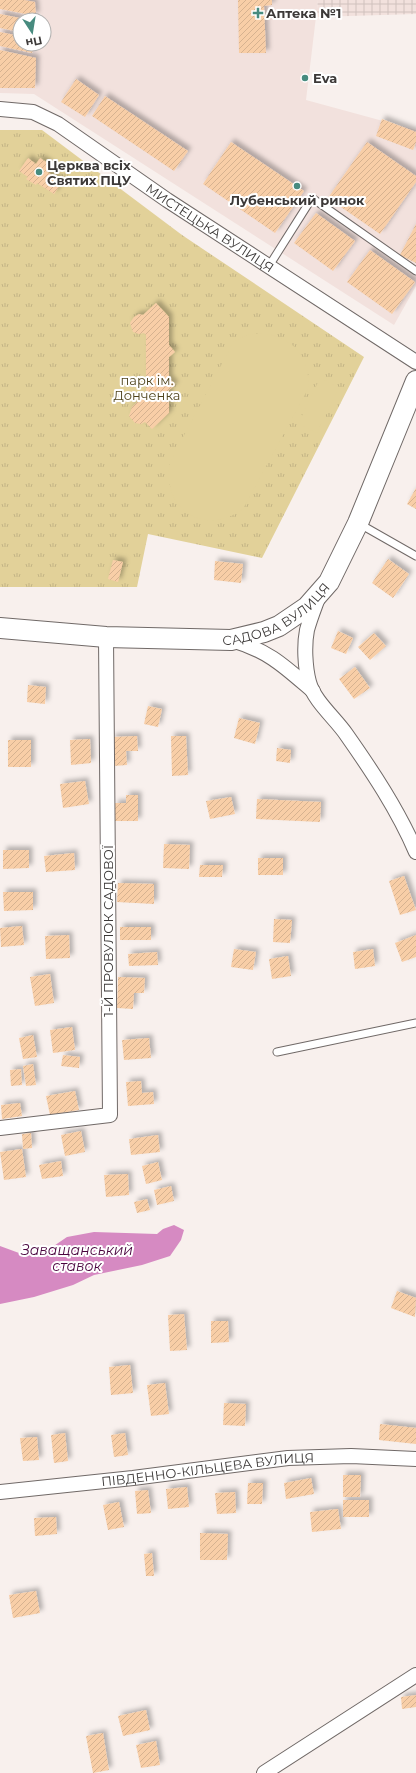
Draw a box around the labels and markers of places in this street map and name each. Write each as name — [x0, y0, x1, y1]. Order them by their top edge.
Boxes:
place label: Аптека №1 — [266, 5, 341, 21]
marker: Аптека №1 — [253, 8, 263, 18]
place label: Eva — [313, 70, 337, 86]
marker: Eva — [300, 73, 310, 83]
place label: Церква всіх Святих ПЦУ — [47, 157, 132, 188]
marker: Церква всіх Святих ПЦУ — [34, 167, 44, 177]
marker: Лубенський ринок — [292, 181, 302, 191]
place label: Лубенський ринок — [230, 192, 365, 208]

